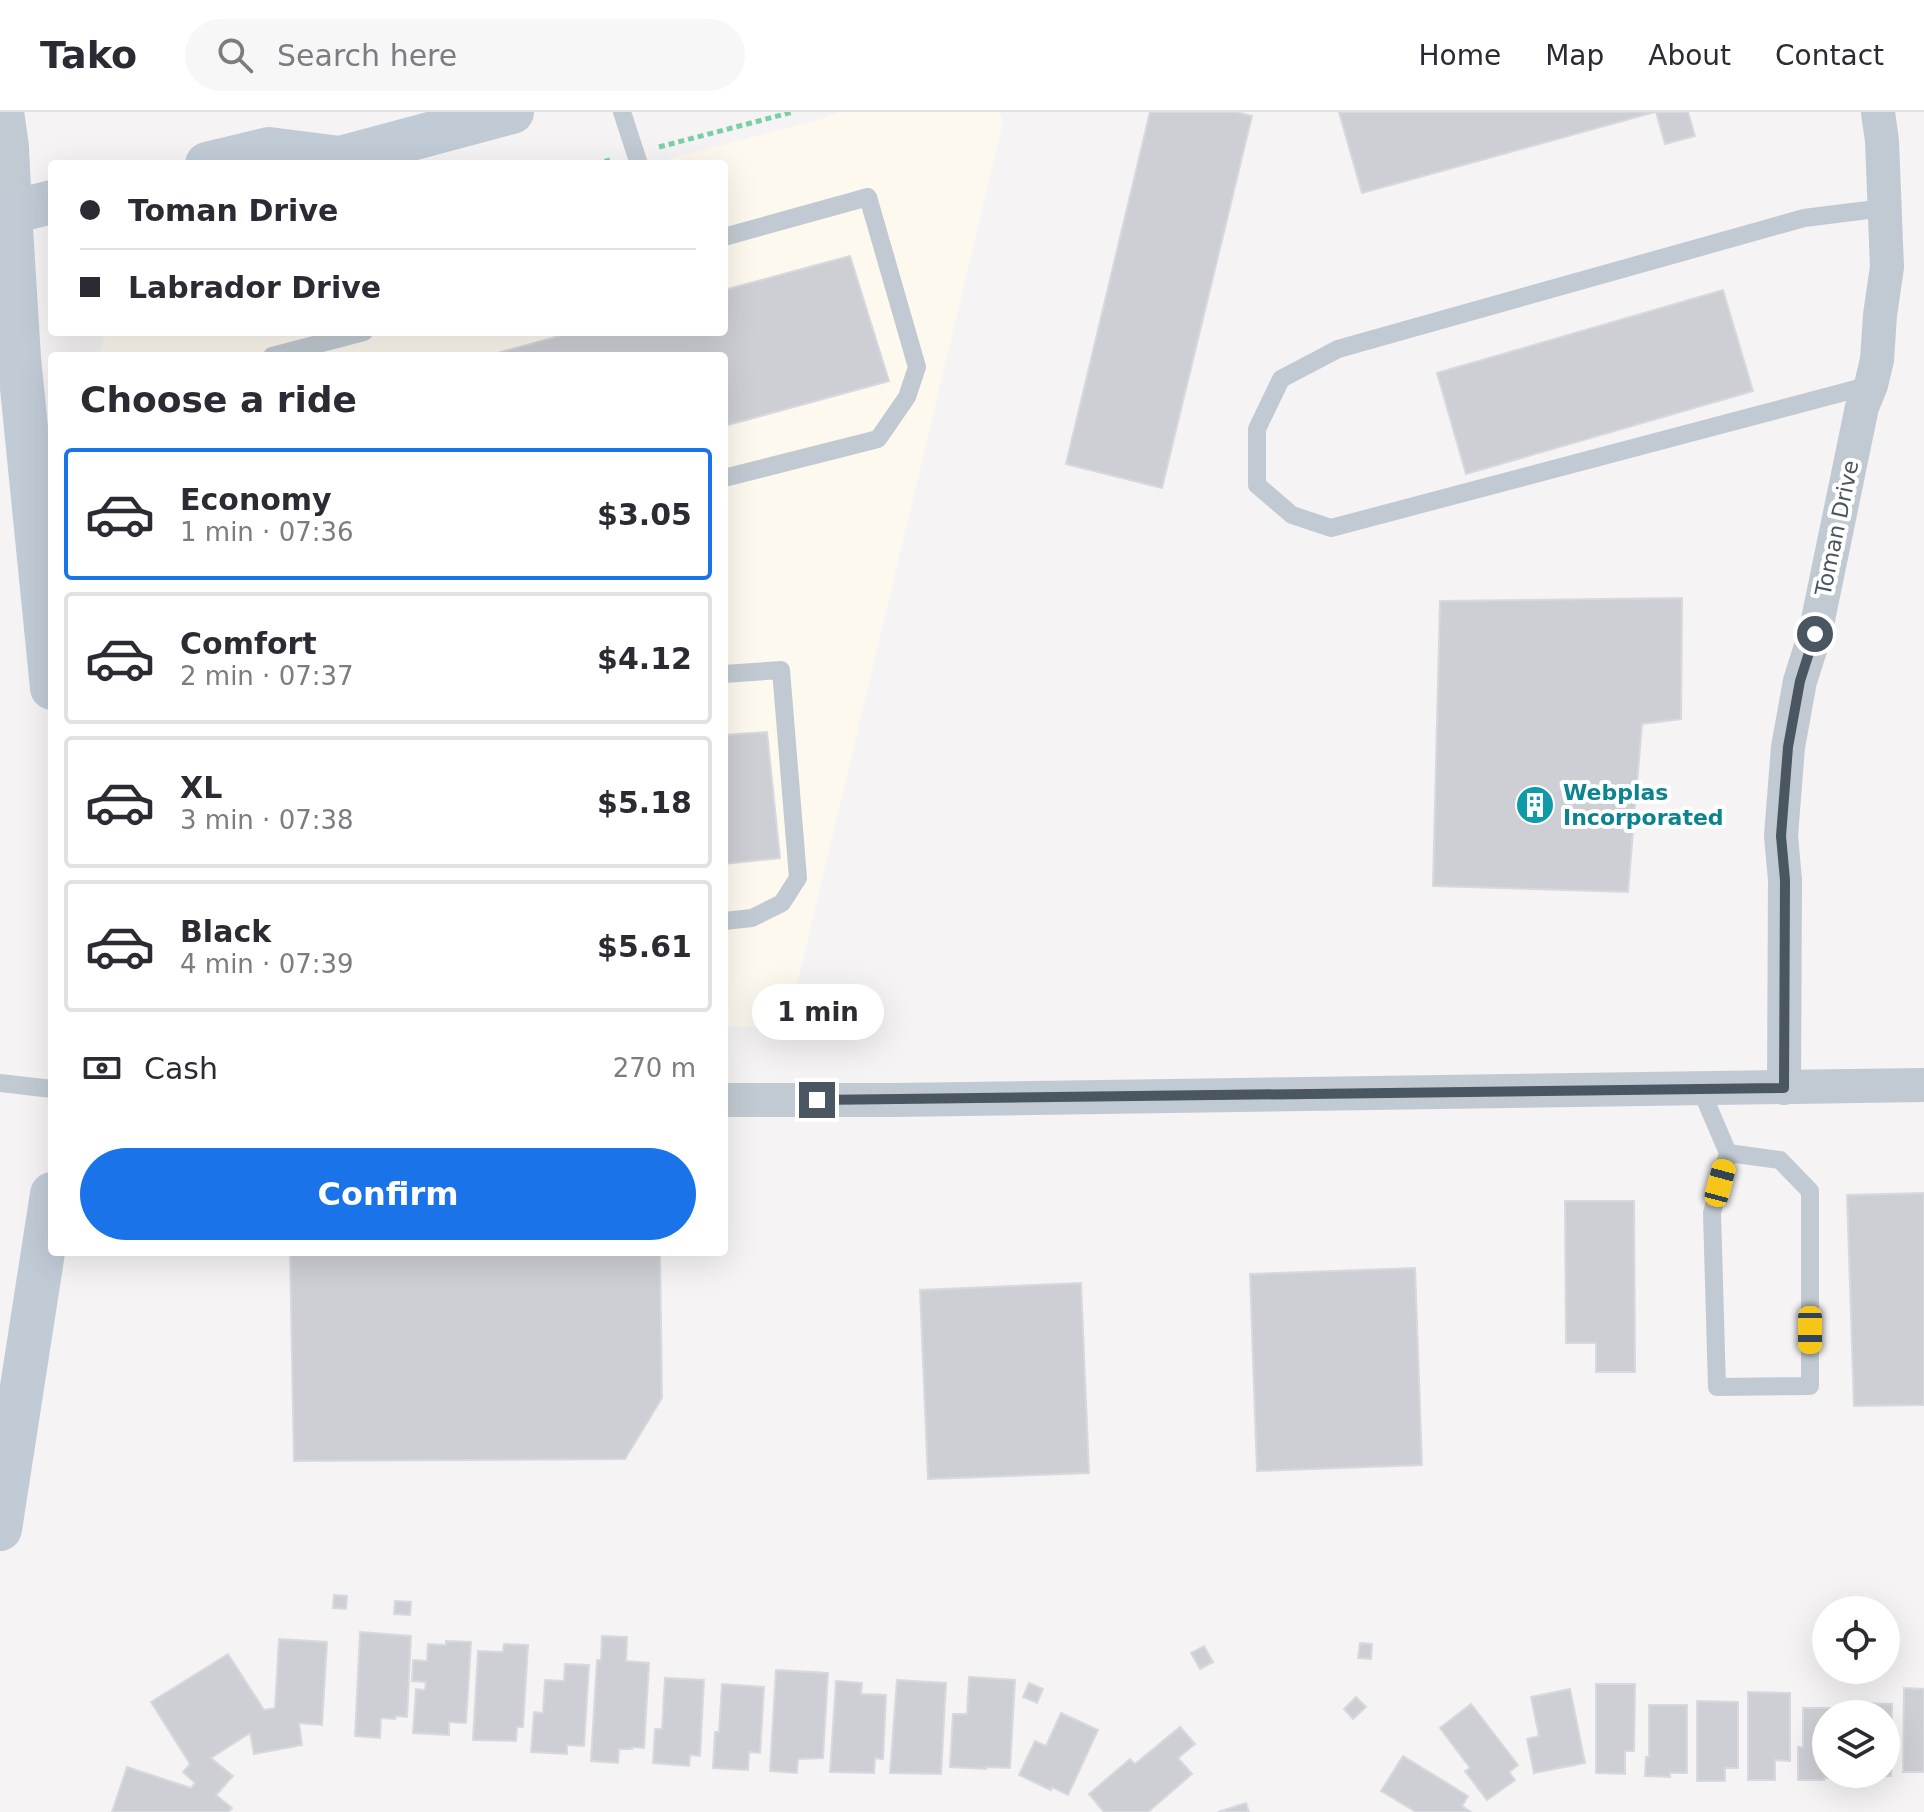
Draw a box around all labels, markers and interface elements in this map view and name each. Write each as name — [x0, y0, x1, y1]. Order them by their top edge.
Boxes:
search box — [185, 19, 745, 91]
text: Tako — [40, 33, 137, 77]
icon: search — [213, 33, 257, 77]
text: Search here — [277, 38, 457, 73]
text: Home — [1418, 39, 1501, 72]
text: Map — [1545, 39, 1604, 72]
text: About — [1648, 39, 1731, 72]
text: Contact — [1775, 39, 1884, 72]
text: Toman Drive — [128, 193, 338, 228]
text: Labrador Drive — [128, 270, 381, 305]
text: Choose a ride — [80, 379, 357, 420]
street label: Toman Drive — [1810, 458, 1864, 599]
icon: car — [84, 478, 156, 550]
text: Economy — [180, 482, 332, 517]
text: $3.05 — [597, 497, 692, 532]
text: 1 min · 07:36 — [180, 517, 354, 547]
route start — [1797, 616, 1833, 652]
icon: car — [84, 622, 156, 694]
text: Comfort — [180, 626, 317, 661]
text: $4.12 — [597, 641, 692, 676]
text: 2 min · 07:37 — [180, 661, 354, 691]
icon: car — [84, 766, 156, 838]
text: XL — [180, 770, 222, 805]
place label: Webplas Incorporated — [1563, 780, 1724, 830]
building icon: Webplas Incorporated — [1514, 784, 1556, 826]
text: $5.18 — [597, 785, 692, 820]
text: 3 min · 07:38 — [180, 805, 354, 835]
icon: car — [84, 910, 156, 982]
text: Black — [180, 914, 271, 949]
text: $5.61 — [597, 929, 692, 964]
text: 4 min · 07:39 — [180, 949, 354, 979]
callout: 1 min — [751, 984, 883, 1040]
text: 1 min — [777, 997, 859, 1027]
icon: cash — [80, 1046, 124, 1090]
text: Cash — [144, 1051, 218, 1086]
text: 270 m — [613, 1053, 696, 1083]
route end — [799, 1082, 835, 1118]
button: Confirm — [80, 1148, 696, 1240]
car — [1702, 1157, 1738, 1209]
car — [1798, 1306, 1822, 1354]
map controls — [1812, 1596, 1900, 1788]
button: locate — [1812, 1596, 1900, 1684]
button: layers — [1812, 1700, 1900, 1788]

